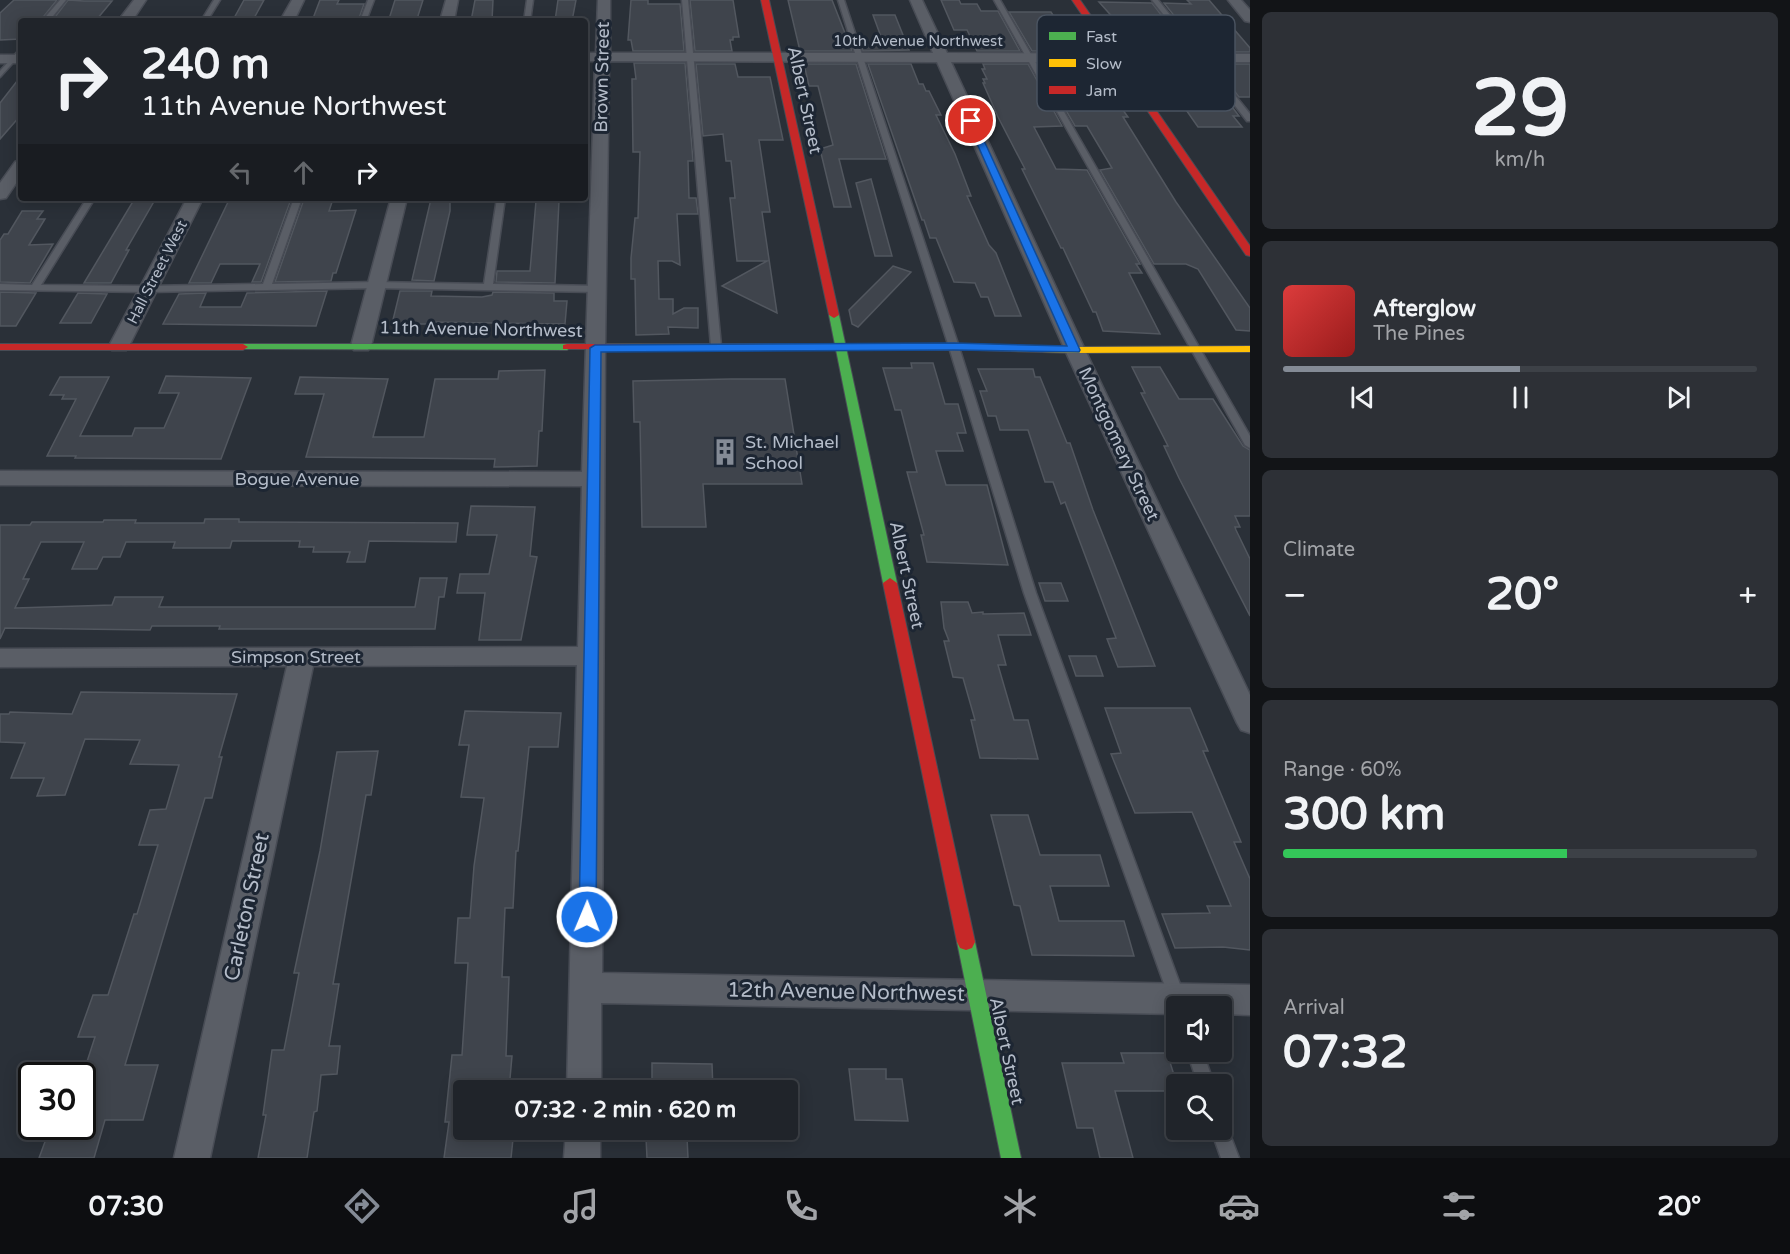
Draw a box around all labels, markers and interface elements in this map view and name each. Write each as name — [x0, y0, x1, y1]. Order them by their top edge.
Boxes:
legend — [1037, 15, 1235, 111]
street label: Brown Street — [590, 21, 614, 133]
text: Fast — [1086, 27, 1117, 47]
street label: 10th Avenue Northwest — [833, 32, 1003, 50]
text: 240 m — [141, 39, 270, 90]
icon: right — [42, 42, 120, 120]
street label: Albert Street — [783, 44, 827, 156]
text: Slow — [1086, 54, 1122, 74]
text: 29 — [1471, 62, 1569, 156]
text: Jam — [1086, 81, 1117, 101]
text: 11th Avenue Northwest — [141, 90, 447, 123]
pin — [945, 95, 996, 146]
icon: arrive — [954, 104, 987, 137]
text: km/h — [1495, 148, 1545, 172]
icon: left — [224, 156, 257, 189]
icon: ahead — [287, 156, 320, 189]
icon: right — [350, 156, 383, 189]
street label: Hall Street West — [123, 217, 191, 327]
text: Afterglow — [1373, 296, 1476, 322]
street label: 11th Avenue Northwest — [379, 316, 583, 342]
text: The Pines — [1373, 322, 1465, 346]
street label: Montgomery Street — [1074, 364, 1164, 525]
icon: previous — [1346, 381, 1379, 414]
icon: pause — [1504, 381, 1537, 414]
icon: next — [1662, 381, 1695, 414]
place label: St. Michael School — [745, 431, 839, 474]
building icon: St. Michael School — [710, 437, 740, 467]
street label: Bogue Avenue — [235, 468, 359, 490]
street label: Albert Street — [885, 519, 929, 631]
text: Climate — [1283, 538, 1355, 562]
text: 20° — [1486, 568, 1559, 622]
text: − — [1283, 576, 1307, 615]
text: + — [1738, 576, 1757, 615]
street label: Simpson Street — [231, 646, 361, 668]
text: Range · 60% — [1283, 758, 1402, 782]
text: 300 km — [1283, 788, 1445, 842]
street label: Carleton Street — [219, 831, 275, 983]
position arrow — [555, 885, 619, 949]
street label: 12th Avenue Northwest — [727, 977, 965, 1007]
street label: Albert Street — [985, 995, 1029, 1107]
map controls — [1166, 996, 1232, 1140]
button: sound — [1166, 996, 1232, 1062]
text: Arrival — [1283, 996, 1345, 1020]
text: 07:32 — [1283, 1026, 1408, 1080]
speed limit sign: 30 — [18, 1062, 96, 1140]
button: search — [1166, 1074, 1232, 1140]
text: 07:32 · 2 min · 620 m — [515, 1097, 736, 1123]
icon: directions — [341, 1185, 383, 1227]
icon: music — [560, 1185, 602, 1227]
icon: phone — [780, 1185, 822, 1227]
icon: climate — [999, 1185, 1041, 1227]
icon: car — [1218, 1185, 1260, 1227]
icon: filters — [1438, 1185, 1480, 1227]
text: 07:30 — [89, 1190, 164, 1223]
text: 20° — [1657, 1190, 1701, 1223]

